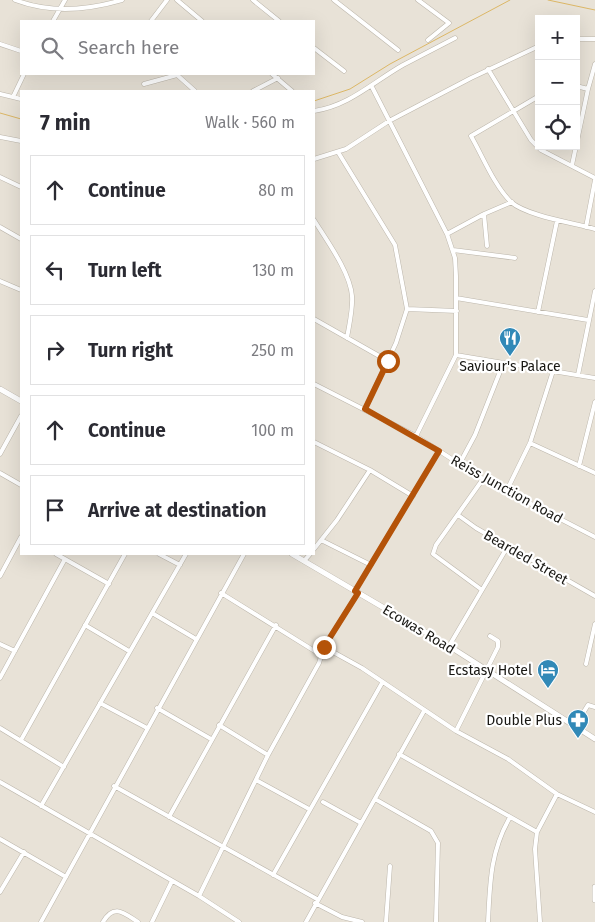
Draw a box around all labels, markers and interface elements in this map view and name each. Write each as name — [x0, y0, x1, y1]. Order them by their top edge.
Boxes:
map controls — [535, 15, 580, 150]
button: + — [535, 15, 580, 60]
search box — [20, 20, 315, 75]
icon: search — [38, 34, 66, 62]
text: Search here — [78, 36, 179, 59]
button: − — [535, 60, 580, 105]
button: locate — [535, 105, 580, 150]
text: 7 min — [40, 110, 91, 136]
text: Walk · 560 m — [205, 113, 295, 132]
icon: ahead — [41, 176, 69, 204]
text: Continue — [88, 179, 166, 202]
text: 80 m — [258, 181, 294, 200]
icon: left — [41, 256, 69, 284]
text: Turn left — [88, 259, 162, 282]
text: 130 m — [252, 261, 294, 280]
restaurant icon: Saviour's Palace — [498, 326, 522, 357]
icon: right — [41, 336, 69, 364]
text: Turn right — [88, 339, 173, 362]
text: 250 m — [251, 341, 294, 360]
route start — [377, 350, 400, 373]
place label: Saviour's Palace — [459, 358, 561, 375]
icon: ahead — [41, 416, 69, 444]
text: Continue — [88, 419, 166, 442]
text: 100 m — [251, 421, 294, 440]
street label: Reiss Junction Road — [448, 452, 566, 527]
icon: arrive — [41, 496, 69, 524]
text: Arrive at destination — [88, 499, 267, 522]
street label: Bearded Street — [481, 526, 572, 589]
street label: Ecowas Road — [379, 601, 458, 658]
route end — [313, 636, 336, 659]
hotel icon: Ecstasy Hotel — [536, 658, 560, 689]
place label: Ecstasy Hotel — [448, 662, 532, 679]
pharmacy icon: Double Plus — [566, 708, 590, 739]
place label: Double Plus — [486, 712, 562, 729]

